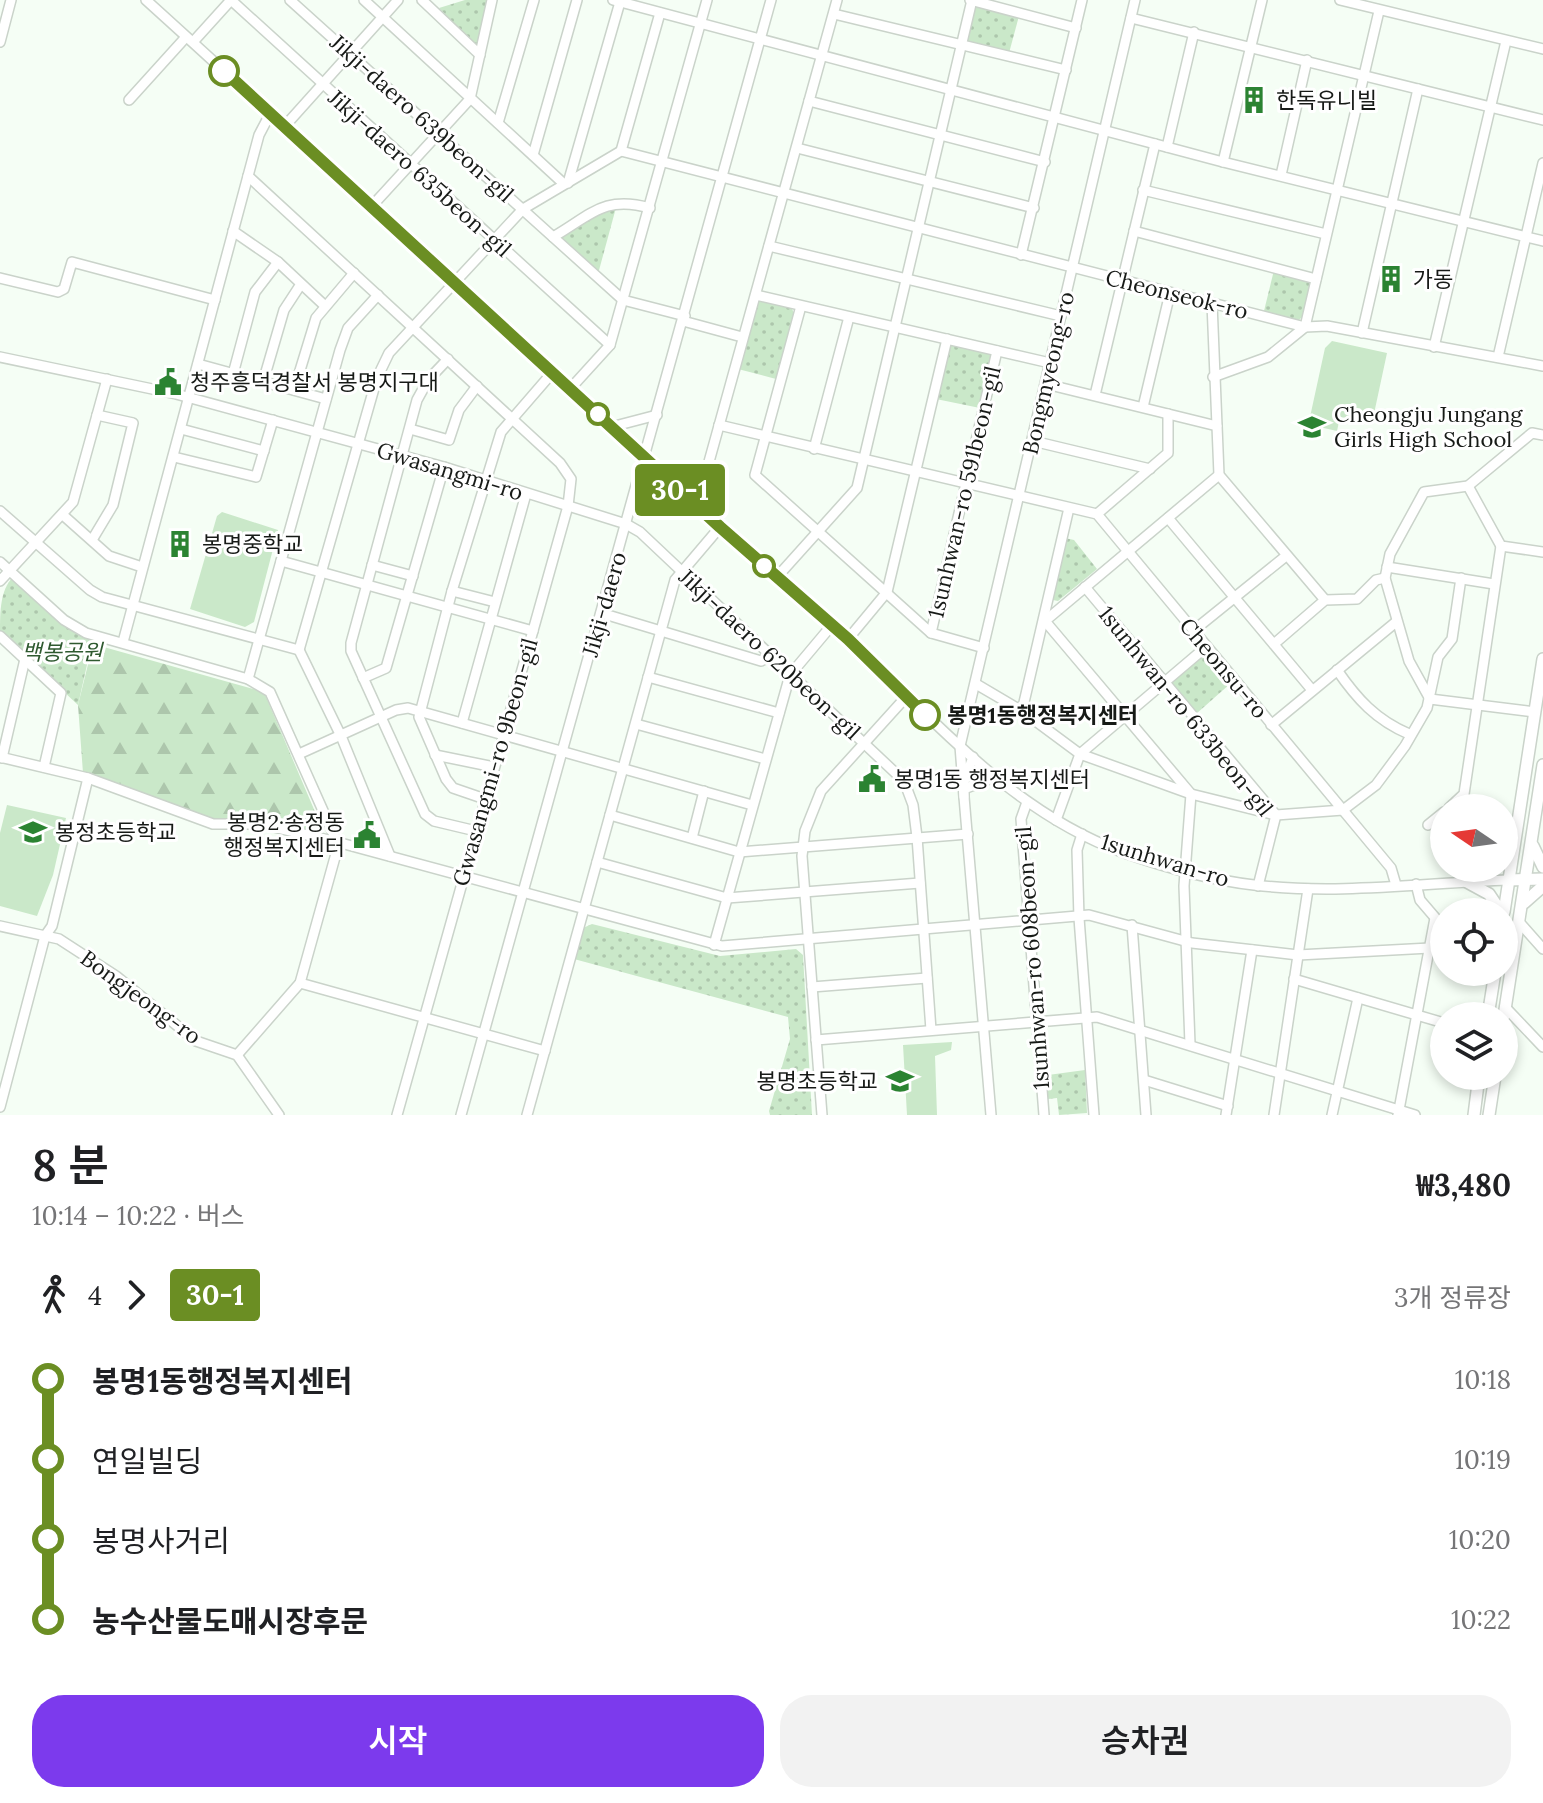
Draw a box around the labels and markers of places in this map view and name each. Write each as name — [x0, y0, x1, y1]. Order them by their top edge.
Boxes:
unlabelled marker — [209, 56, 239, 86]
building icon: 한독유니빌 — [1239, 85, 1269, 115]
place label: 한독유니빌 — [1276, 86, 1377, 114]
building icon: 가동 — [1376, 264, 1406, 294]
place label: 가동 — [1413, 265, 1453, 293]
public building icon: 청주흥덕경찰서 봉명지구대 — [153, 367, 183, 397]
place label: 청주흥덕경찰서 봉명지구대 — [190, 368, 439, 396]
place label: Cheongju Jungang Girls High School — [1334, 400, 1523, 453]
unlabelled marker — [587, 403, 609, 425]
school or university icon: Cheongju Jungang Girls High School — [1297, 412, 1327, 442]
building icon: 봉명중학교 — [165, 529, 195, 559]
place label: 봉명중학교 — [202, 530, 303, 558]
unlabelled marker — [753, 555, 775, 577]
marker: 봉명1동행정복지센터 — [910, 700, 940, 730]
place label: 봉명1동행정복지센터 — [947, 701, 1138, 729]
public building icon: 봉명1동 행정복지센터 — [857, 764, 887, 794]
place label: 봉명1동 행정복지센터 — [894, 765, 1090, 793]
place label: 봉명2·송정동 행정복지센터 — [224, 808, 345, 861]
school or university icon: 봉정초등학교 — [18, 817, 48, 847]
place label: 봉정초등학교 — [55, 818, 176, 846]
public building icon: 봉명2·송정동 행정복지센터 — [352, 820, 382, 850]
school or university icon: 봉명초등학교 — [885, 1066, 915, 1096]
place label: 봉명초등학교 — [757, 1067, 878, 1095]

